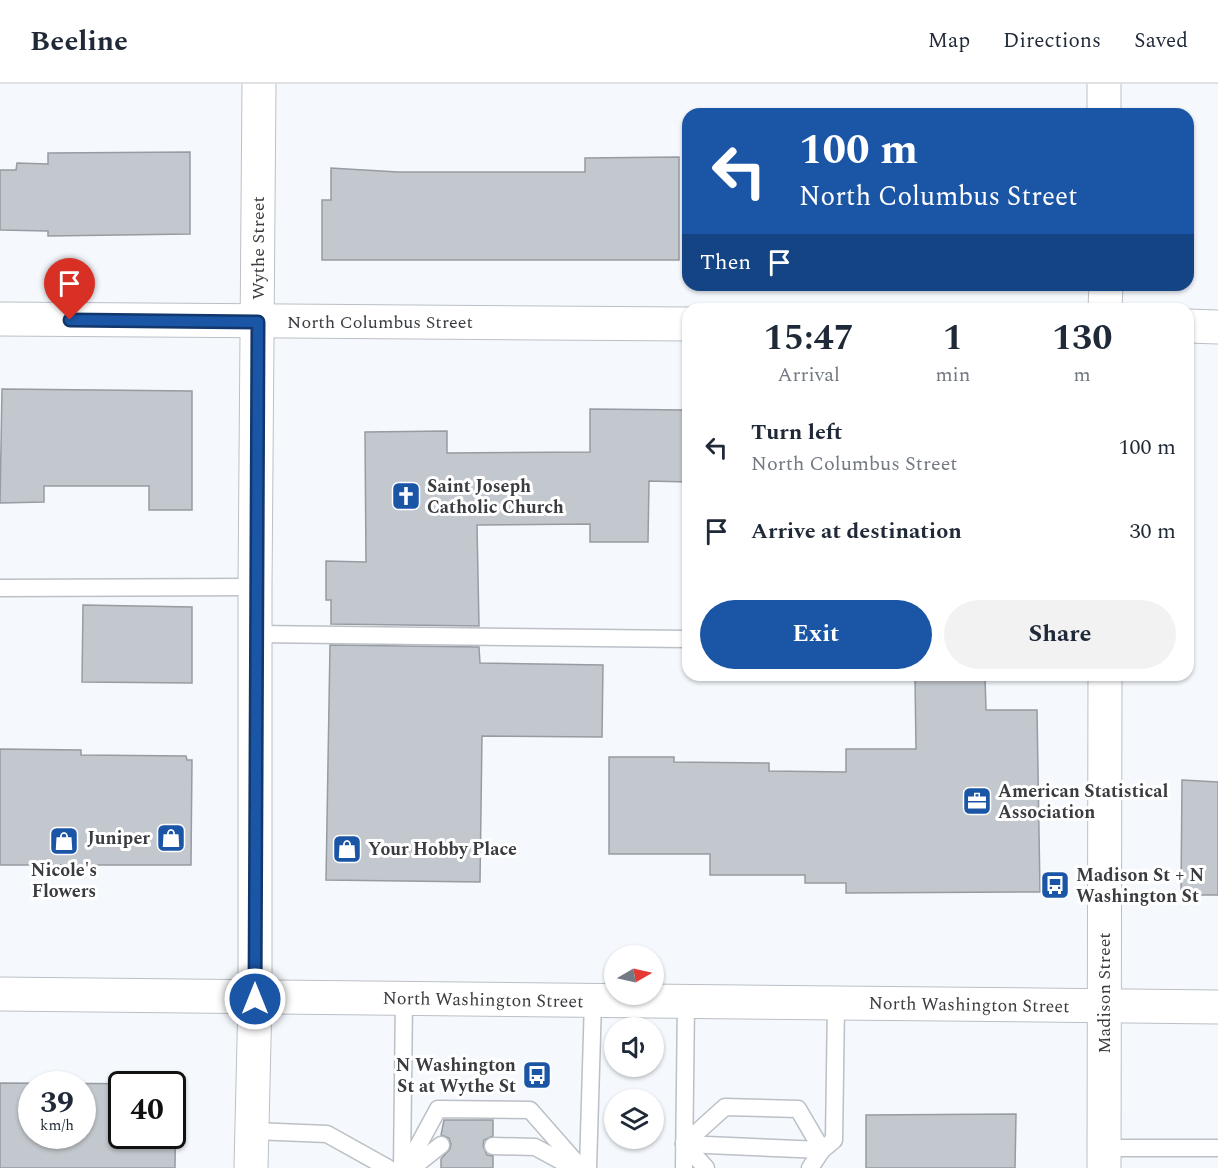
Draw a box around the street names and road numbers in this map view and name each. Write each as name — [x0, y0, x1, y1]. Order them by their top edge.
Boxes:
street label: Wythe Street — [245, 196, 272, 300]
street label: North Columbus Street — [287, 309, 473, 336]
street label: Madison Street — [1091, 932, 1118, 1054]
street label: North Washington Street — [382, 985, 584, 1015]
street label: North Washington Street — [868, 990, 1070, 1020]

